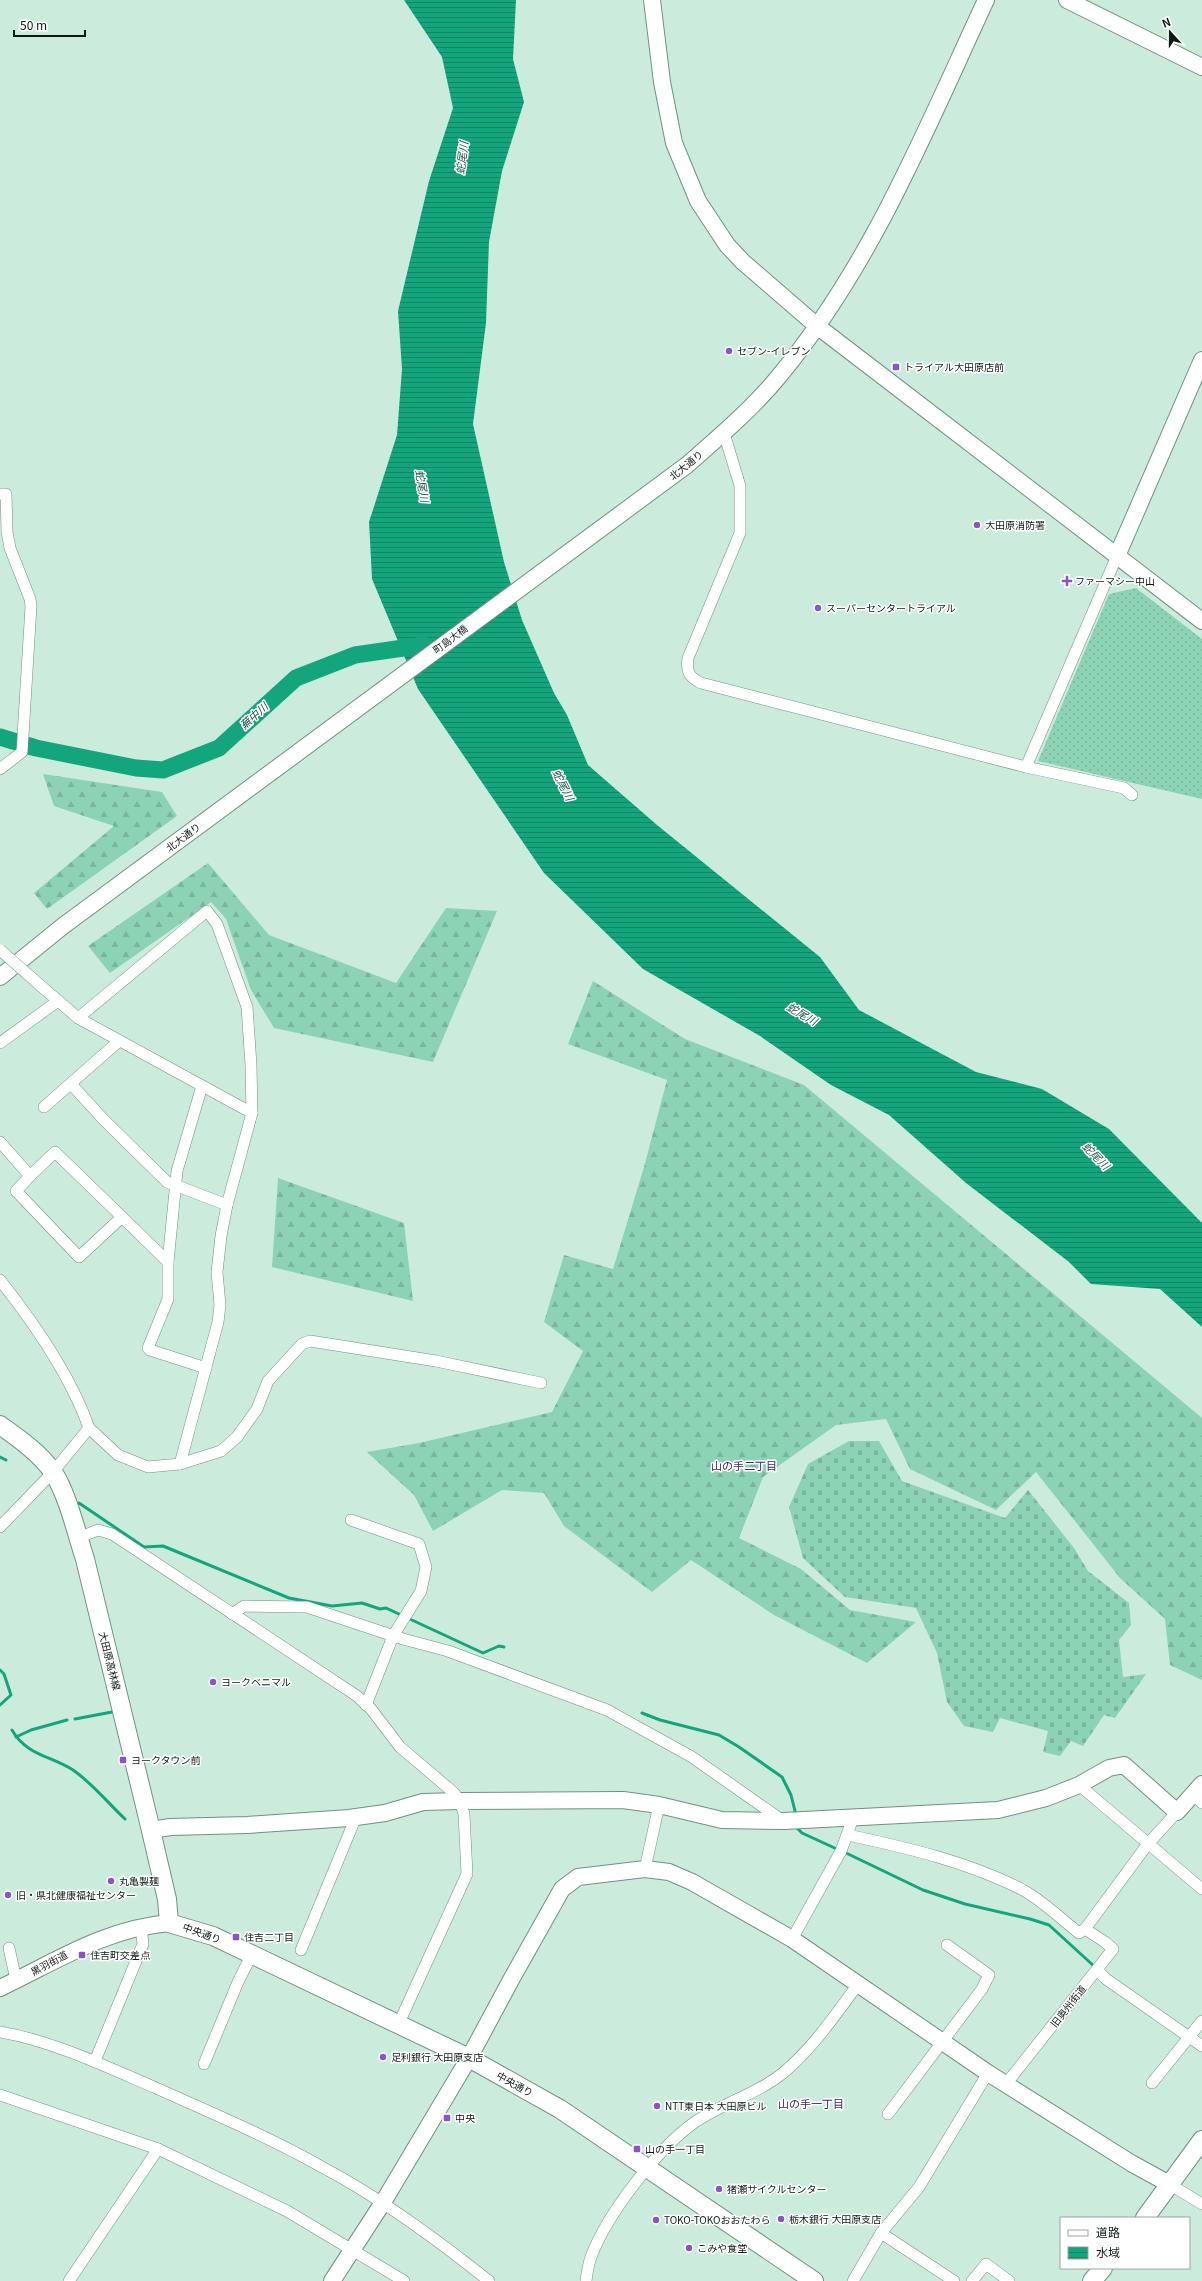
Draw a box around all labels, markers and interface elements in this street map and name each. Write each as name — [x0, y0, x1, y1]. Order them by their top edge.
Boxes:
scale bar — [14, 12, 85, 38]
north arrow — [1150, 12, 1190, 52]
text: N — [1159, 13, 1173, 31]
text: 50 m — [20, 16, 47, 33]
water label: 蛇尾川 — [451, 140, 471, 175]
place label: セブン-イレブン — [737, 343, 810, 358]
marker: セブン-イレブン — [724, 346, 734, 356]
place label: トライアル大田原店前 — [904, 359, 1004, 374]
marker: トライアル大田原店前 — [891, 362, 901, 372]
street label: 北大通り — [665, 446, 706, 483]
water label: 蛇尾川 — [412, 468, 434, 504]
place label: 大田原消防署 — [985, 517, 1045, 532]
marker: 大田原消防署 — [972, 520, 982, 530]
place label: ファーマシー中山 — [1075, 573, 1155, 588]
marker: ファーマシー中山 — [1062, 576, 1072, 586]
place label: スーパーセンタートライアル — [826, 600, 956, 615]
marker: スーパーセンタートライアル — [813, 603, 823, 613]
street label: 町島大橋 — [429, 621, 470, 657]
water label: 蕪中川 — [236, 698, 272, 732]
water label: 蛇尾川 — [549, 766, 579, 804]
street label: 北大通り — [162, 819, 203, 855]
water label: 蛇尾川 — [784, 998, 822, 1029]
water label: 蛇尾川 — [1079, 1138, 1115, 1173]
district label: 山の手二丁目 — [711, 1457, 777, 1473]
street label: 大田原高林線 — [96, 1630, 125, 1692]
place label: ヨークベニマル — [221, 1674, 291, 1689]
marker: ヨークベニマル — [208, 1677, 218, 1687]
place label: ヨークタウン前 — [131, 1752, 201, 1767]
marker: ヨークタウン前 — [118, 1755, 128, 1765]
place label: 丸亀製麺 — [119, 1873, 159, 1888]
marker: 丸亀製麺 — [106, 1876, 116, 1886]
place label: 旧・県北健康福祉センター — [16, 1887, 136, 1902]
marker: 旧・県北健康福祉センター — [3, 1890, 13, 1900]
street label: 中央通り — [181, 1919, 224, 1946]
place label: 住吉二丁目 — [244, 1929, 294, 1944]
marker: 住吉二丁目 — [231, 1932, 241, 1942]
street label: 黒羽街道 — [28, 1947, 70, 1979]
place label: 住吉町交差点 — [90, 1947, 150, 1962]
marker: 住吉町交差点 — [77, 1950, 87, 1960]
street label: 旧奥州街道 — [1046, 1981, 1089, 2030]
place label: 足利銀行 大田原支店 — [391, 2049, 483, 2064]
marker: 足利銀行 大田原支店 — [378, 2052, 388, 2062]
street label: 中央通り — [494, 2067, 536, 2100]
district label: 山の手一丁目 — [778, 2095, 844, 2111]
place label: NTT東日本 大田原ビル — [665, 2098, 766, 2113]
marker: NTT東日本 大田原ビル — [652, 2101, 662, 2111]
place label: 中央 — [455, 2110, 476, 2125]
marker: 中央 — [442, 2113, 452, 2123]
place label: 山の手一丁目 — [645, 2141, 705, 2156]
marker: 山の手一丁目 — [632, 2144, 642, 2154]
place label: 猪瀬サイクルセンター — [727, 2181, 827, 2196]
marker: 猪瀬サイクルセンター — [714, 2184, 724, 2194]
place label: 栃木銀行 大田原支店 — [789, 2211, 881, 2226]
place label: TOKO-TOKOおおたわら — [664, 2212, 770, 2227]
marker: 栃木銀行 大田原支店 — [776, 2214, 786, 2224]
marker: TOKO-TOKOおおたわら — [651, 2215, 661, 2225]
legend — [1060, 2217, 1190, 2269]
text: 道路 — [1096, 2223, 1120, 2240]
place label: こみや食堂 — [697, 2240, 747, 2255]
marker: こみや食堂 — [684, 2243, 694, 2253]
text: 水域 — [1096, 2243, 1120, 2260]

